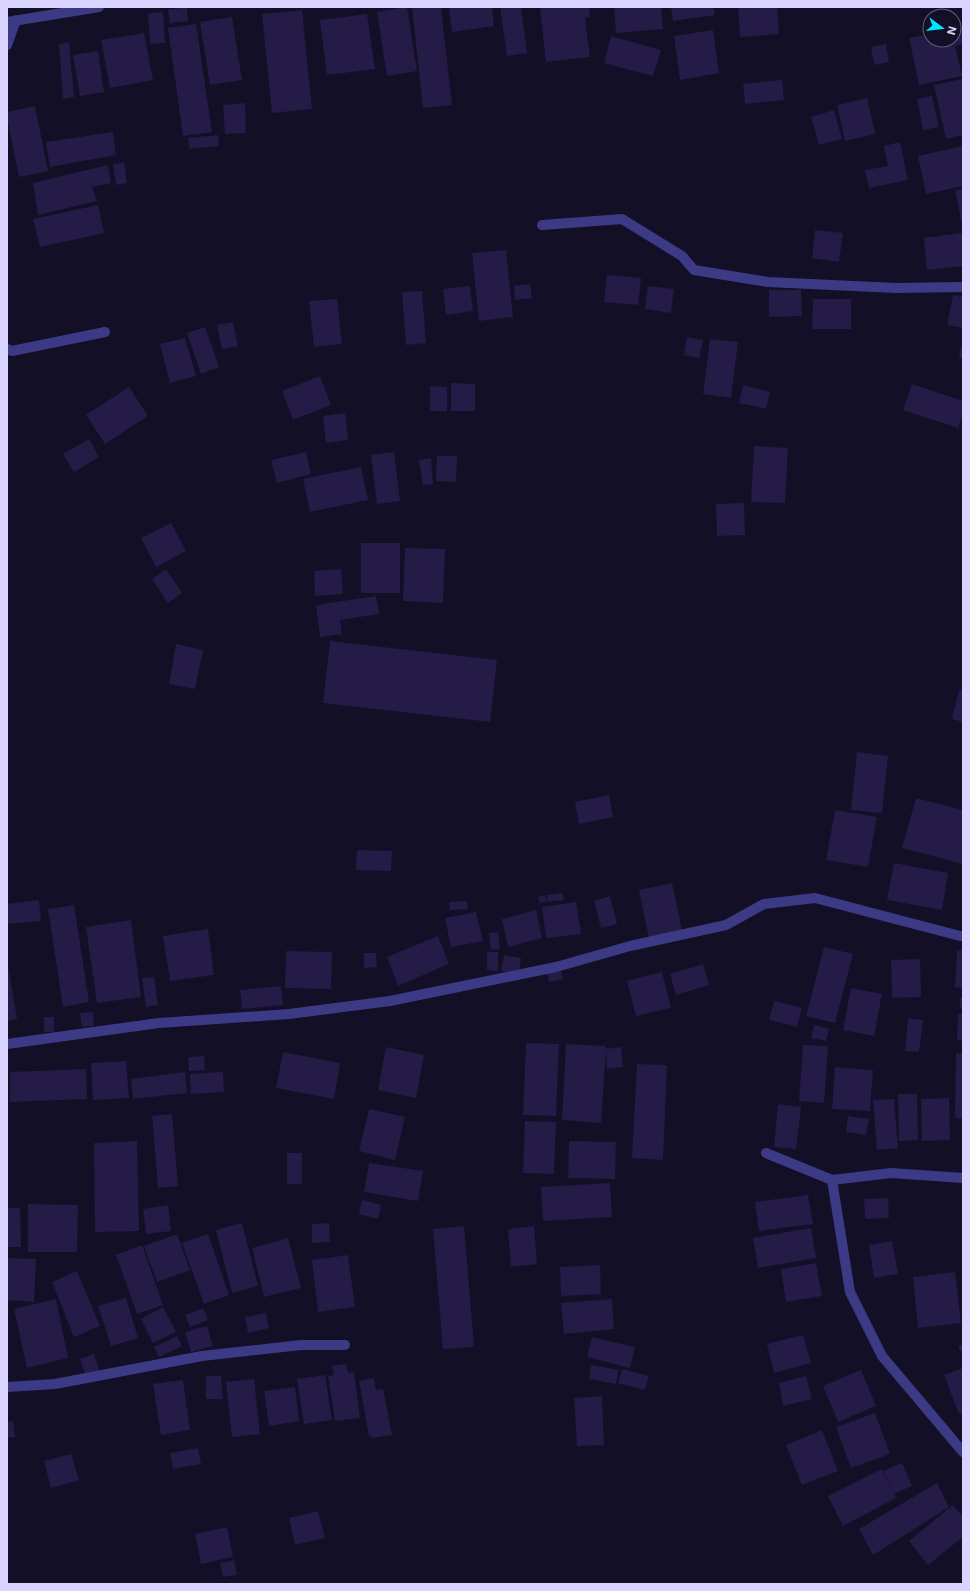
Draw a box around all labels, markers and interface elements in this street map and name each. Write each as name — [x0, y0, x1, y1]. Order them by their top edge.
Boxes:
north arrow — [922, 8, 962, 48]
text: N — [944, 25, 960, 36]

